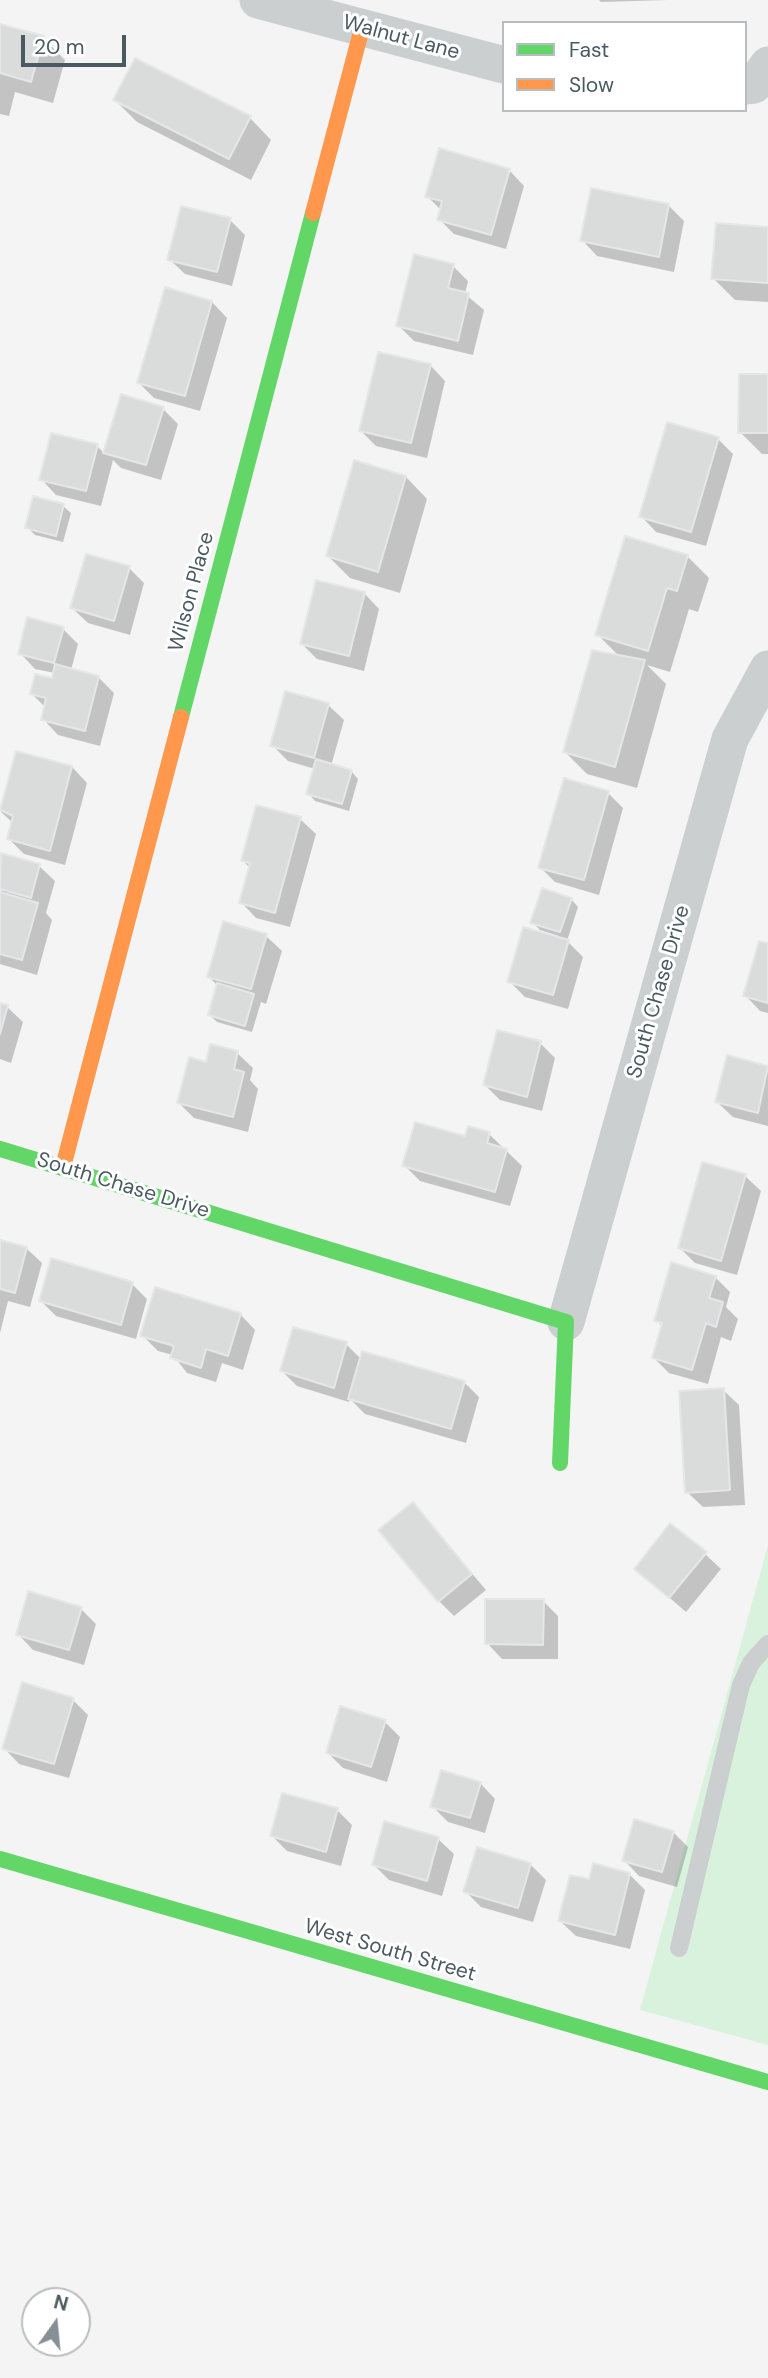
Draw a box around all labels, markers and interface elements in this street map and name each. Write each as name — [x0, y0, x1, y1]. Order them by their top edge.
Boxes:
street label: Walnut Lane — [340, 10, 462, 66]
scale bar — [24, 21, 130, 65]
legend — [502, 21, 747, 112]
text: 20 m — [34, 33, 85, 61]
text: Fast — [569, 36, 609, 64]
text: Slow — [569, 71, 614, 99]
street label: Wilson Place — [164, 529, 220, 655]
street label: South Chase Drive — [622, 903, 696, 1081]
street label: South Chase Drive — [34, 1148, 212, 1224]
street label: West South Street — [301, 1914, 479, 1988]
north arrow — [21, 2287, 91, 2357]
text: N — [51, 2289, 71, 2317]

